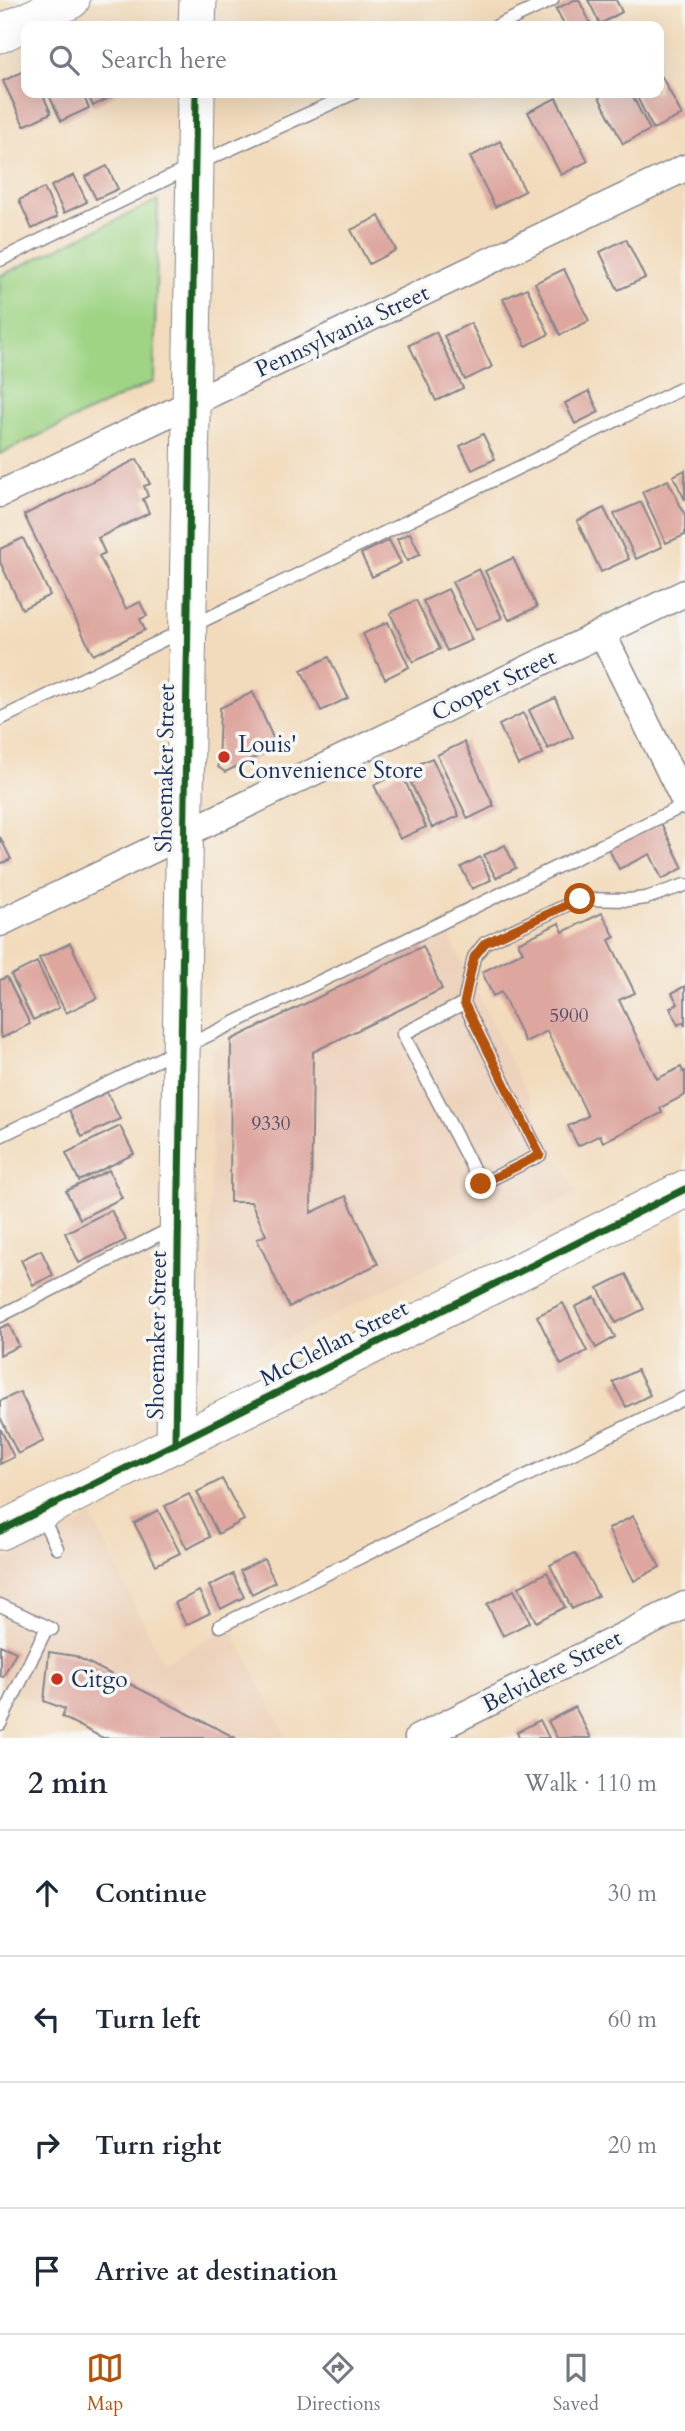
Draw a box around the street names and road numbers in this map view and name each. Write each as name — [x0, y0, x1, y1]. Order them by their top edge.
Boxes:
street label: Pennsylvania Street — [250, 277, 434, 385]
street label: Cooper Street — [427, 641, 561, 729]
street label: Shoemaker Street — [148, 683, 182, 853]
street label: Shoemaker Street — [140, 1250, 174, 1420]
street label: McClellan Street — [255, 1292, 413, 1394]
street label: Belvidere Street — [477, 1622, 627, 1720]

